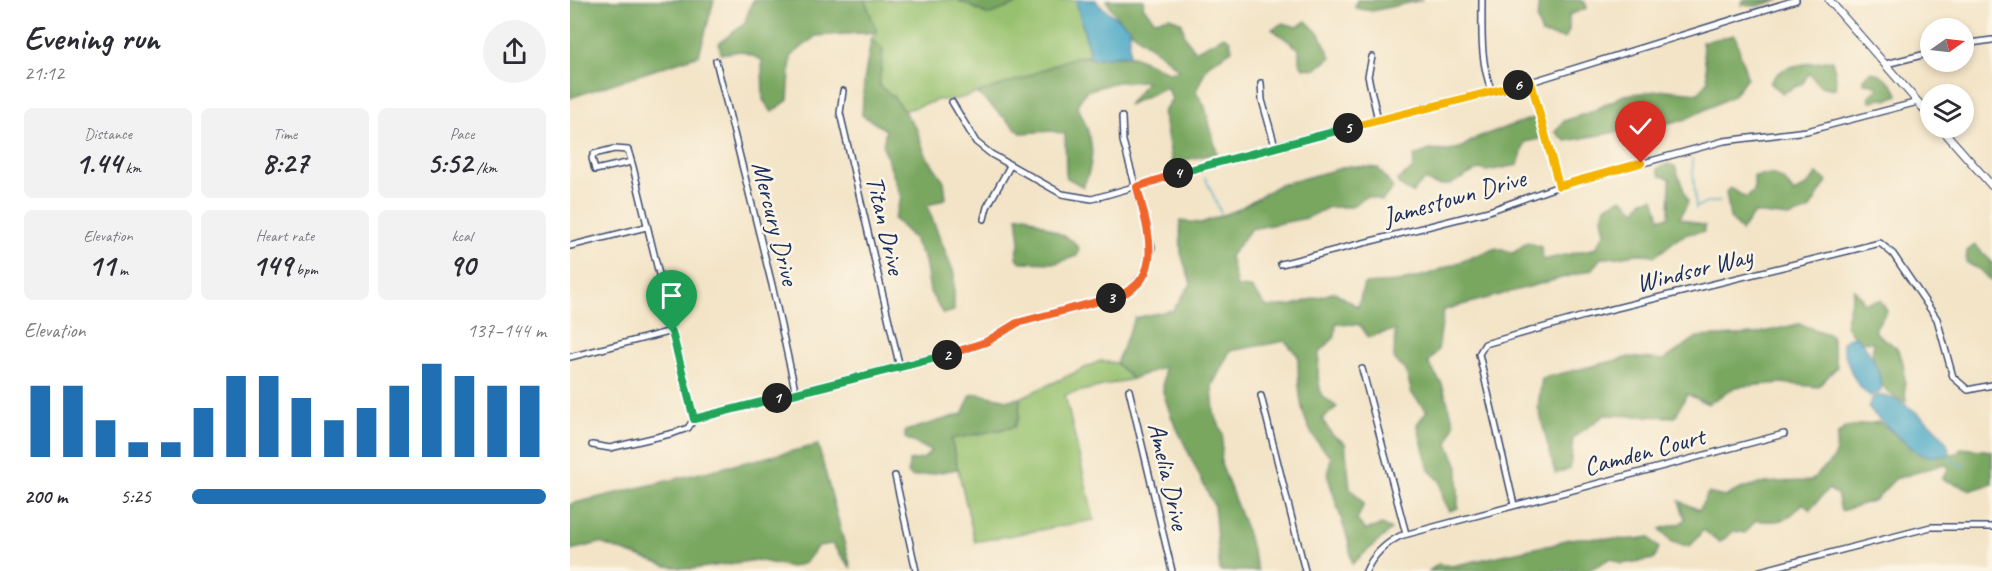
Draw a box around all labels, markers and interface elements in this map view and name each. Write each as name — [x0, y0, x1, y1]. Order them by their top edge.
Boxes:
text: Evening run — [24, 17, 159, 59]
north arrow — [1920, 18, 1974, 72]
map controls — [1920, 18, 1974, 138]
button: share — [483, 20, 546, 83]
text: 21:12 — [24, 61, 64, 86]
pin: 6 — [1503, 70, 1533, 100]
text: 6 — [1514, 75, 1522, 95]
button: layers — [1920, 84, 1974, 138]
pin — [1615, 101, 1666, 163]
icon: check — [1624, 110, 1657, 143]
pin: 5 — [1333, 113, 1363, 143]
text: 5 — [1345, 118, 1351, 138]
text: Distance — [84, 124, 132, 144]
text: Time — [273, 124, 297, 144]
text: Pace — [450, 124, 474, 144]
text: 1.44 — [75, 144, 121, 182]
text: 8:27 — [262, 144, 308, 182]
text: 5:52 — [427, 144, 472, 182]
text: km — [121, 158, 141, 178]
text: /km — [472, 158, 497, 178]
street label: Mercury Drive — [744, 158, 807, 291]
pin: 4 — [1163, 158, 1193, 188]
street label: Jamestown Drive — [1377, 161, 1531, 234]
text: 4 — [1174, 163, 1182, 183]
street label: Titan Drive — [858, 173, 913, 280]
text: Elevation — [83, 226, 133, 246]
text: Heart rate — [256, 226, 314, 246]
text: kcal — [451, 226, 473, 246]
street label: Windsor Way — [1633, 239, 1758, 300]
text: 11 — [88, 246, 115, 284]
text: 149 — [252, 246, 292, 284]
text: 90 — [449, 246, 475, 284]
text: m — [115, 260, 128, 280]
text: bpm — [292, 260, 318, 280]
pin — [646, 270, 697, 332]
icon: arrive — [655, 279, 688, 312]
pin: 3 — [1096, 283, 1126, 313]
text: 3 — [1107, 288, 1115, 308]
text: Elevation — [24, 318, 86, 343]
text: 137–144 m — [467, 318, 546, 343]
pin: 2 — [932, 340, 962, 370]
text: 2 — [943, 345, 951, 365]
pin: 1 — [762, 383, 792, 413]
text: 1 — [773, 388, 781, 408]
street label: Amelia Drive — [1140, 419, 1197, 534]
street label: Camden Court — [1580, 419, 1711, 483]
text: 200 m — [24, 484, 67, 509]
text: 5:25 — [120, 484, 151, 509]

